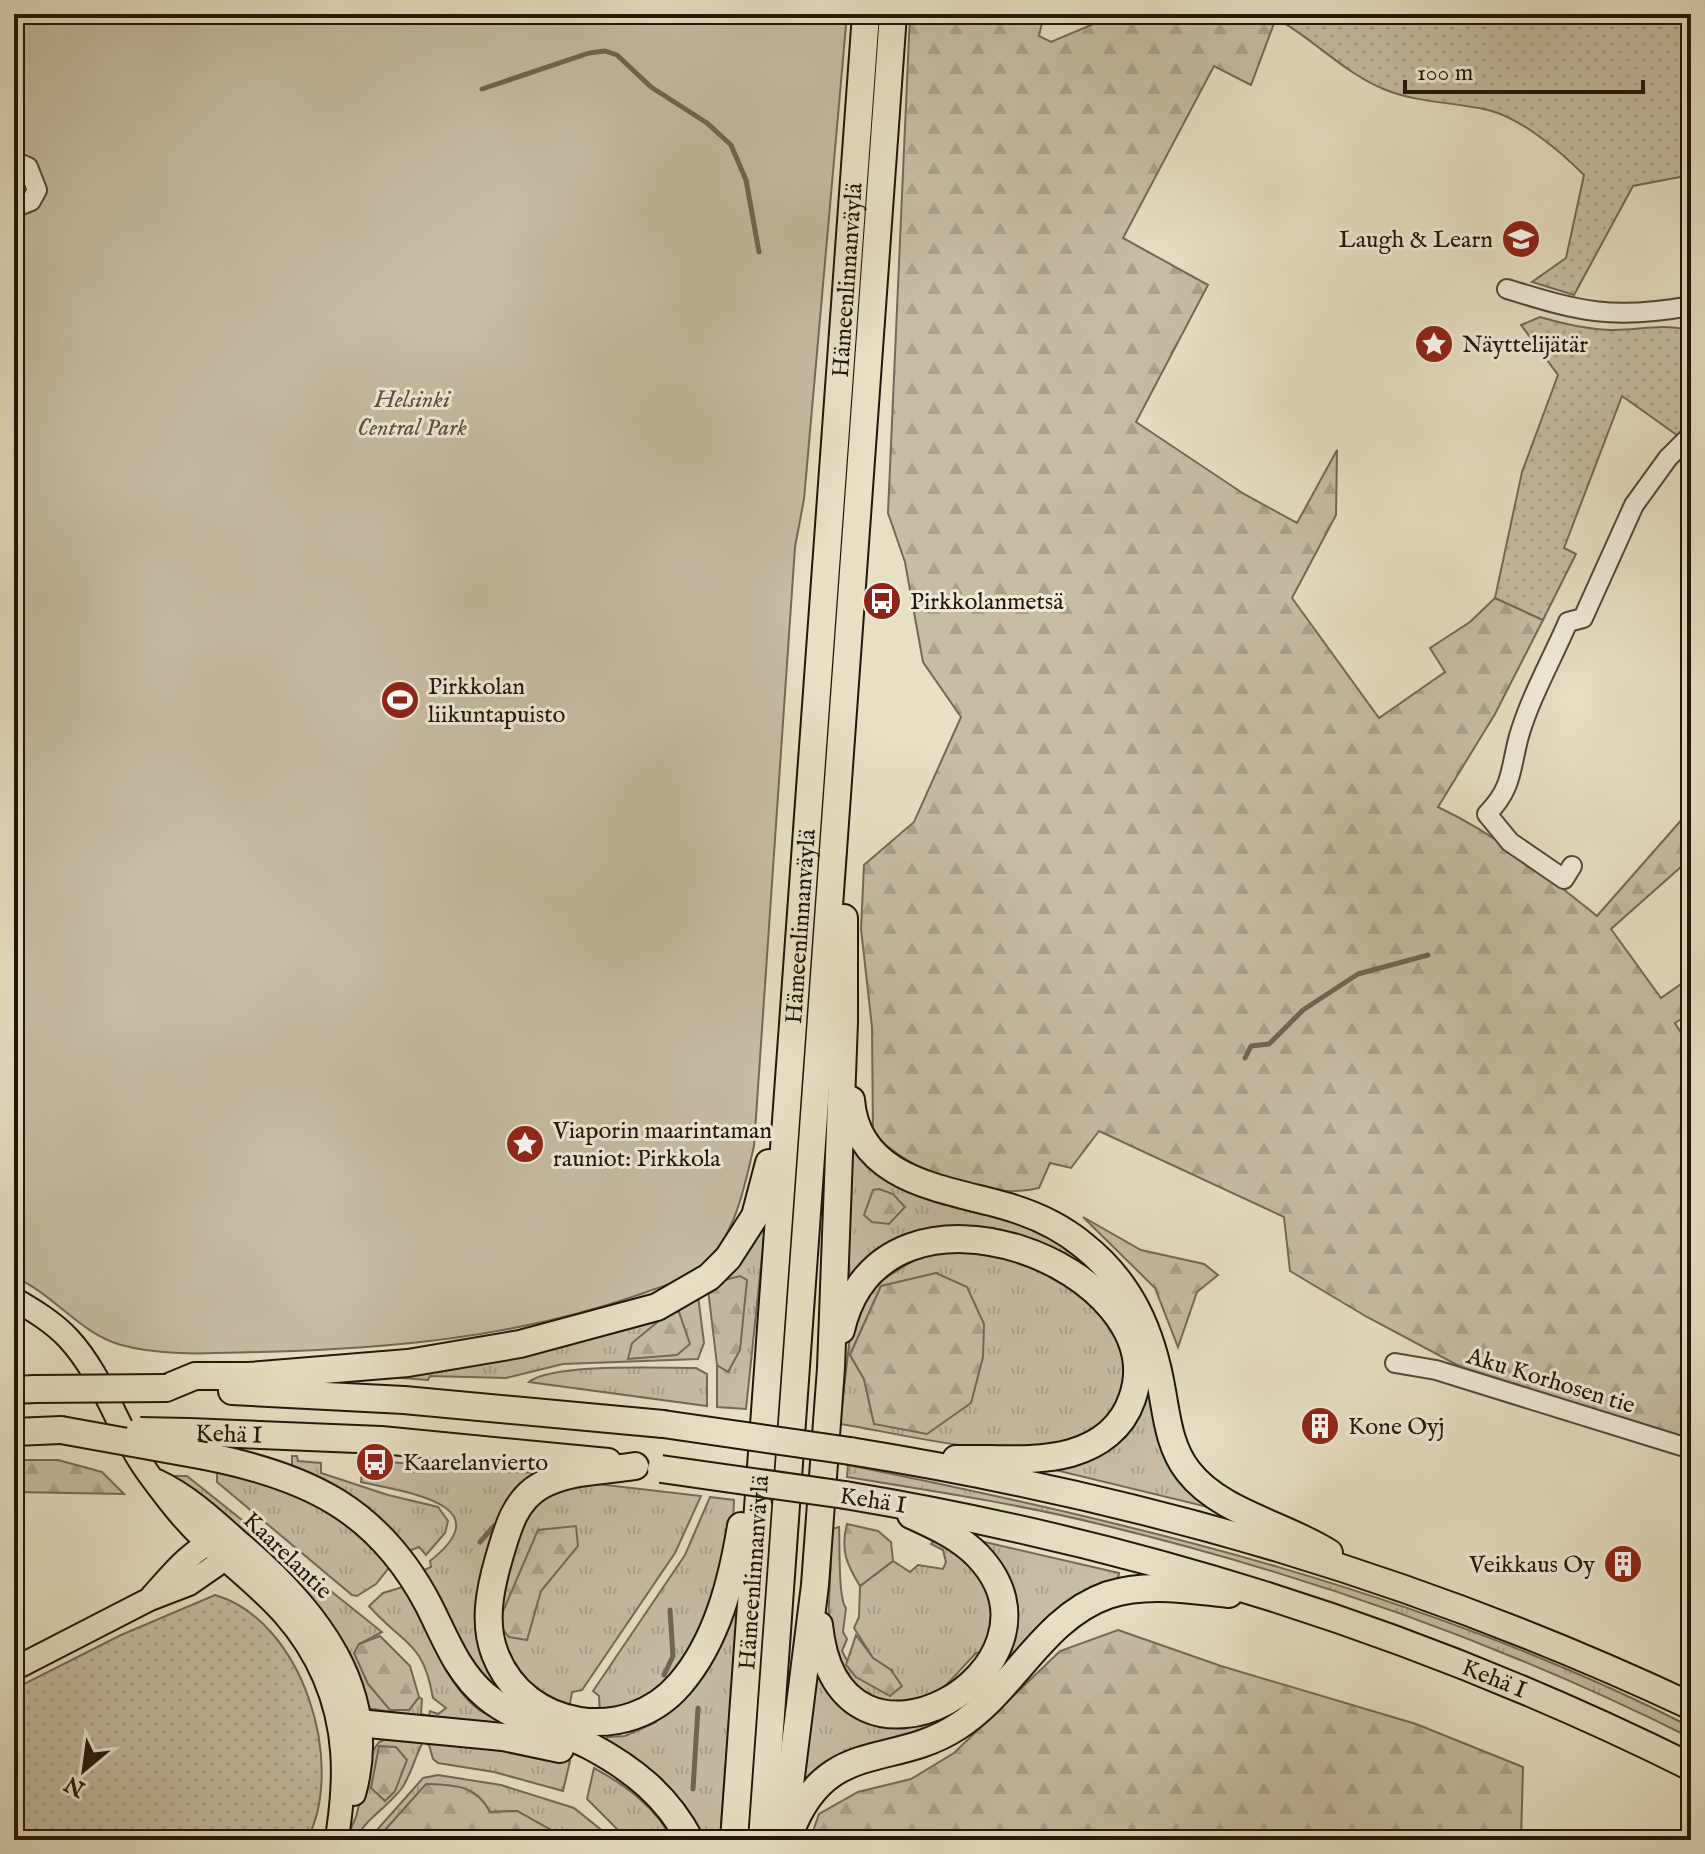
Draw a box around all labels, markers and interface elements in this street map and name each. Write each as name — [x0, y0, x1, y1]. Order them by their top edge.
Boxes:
scale bar — [1405, 44, 1643, 94]
text: 100 m — [1417, 58, 1473, 89]
street label: Hämeenlinnanväylä — [826, 181, 871, 379]
school or university icon: Laugh & Learn — [1500, 218, 1542, 260]
place label: Laugh & Learn — [1339, 225, 1493, 256]
place icon: Näyttelijätär — [1413, 323, 1455, 365]
place label: Näyttelijätär — [1462, 330, 1588, 361]
park label: Helsinki Central Park — [357, 385, 467, 444]
bus stop icon: Pirkkolanmetsä — [861, 580, 903, 622]
place label: Pirkkolanmetsä — [910, 587, 1064, 618]
place label: Pirkkolan liikuntapuisto — [428, 672, 565, 731]
sports icon: Pirkkolan liikuntapuisto — [379, 679, 421, 721]
street label: Hämeenlinnanväylä — [779, 827, 824, 1025]
place label: Viaporin maarintaman rauniot: Pirkkola — [552, 1116, 772, 1175]
place icon: Viaporin maarintaman rauniot: Pirkkola — [504, 1123, 546, 1165]
street label: Aku Korhosen tie — [1462, 1341, 1638, 1422]
building icon: Kone Oyj — [1299, 1405, 1341, 1447]
place label: Kone Oyj — [1348, 1412, 1445, 1443]
street label: Kehä I — [195, 1418, 263, 1452]
bus stop icon: Kaarelanvierto — [354, 1441, 396, 1483]
place label: Kaarelanvierto — [403, 1448, 548, 1479]
street label: Hämeenlinnanväylä — [732, 1474, 777, 1671]
street label: Kehä I — [837, 1481, 908, 1522]
street label: Kaarelantie — [235, 1506, 338, 1607]
building icon: Veikkaus Oy — [1602, 1543, 1644, 1585]
place label: Veikkaus Oy — [1468, 1550, 1595, 1581]
street label: Kehä I — [1457, 1653, 1531, 1707]
north arrow — [44, 1730, 124, 1810]
text: N — [60, 1769, 91, 1803]

